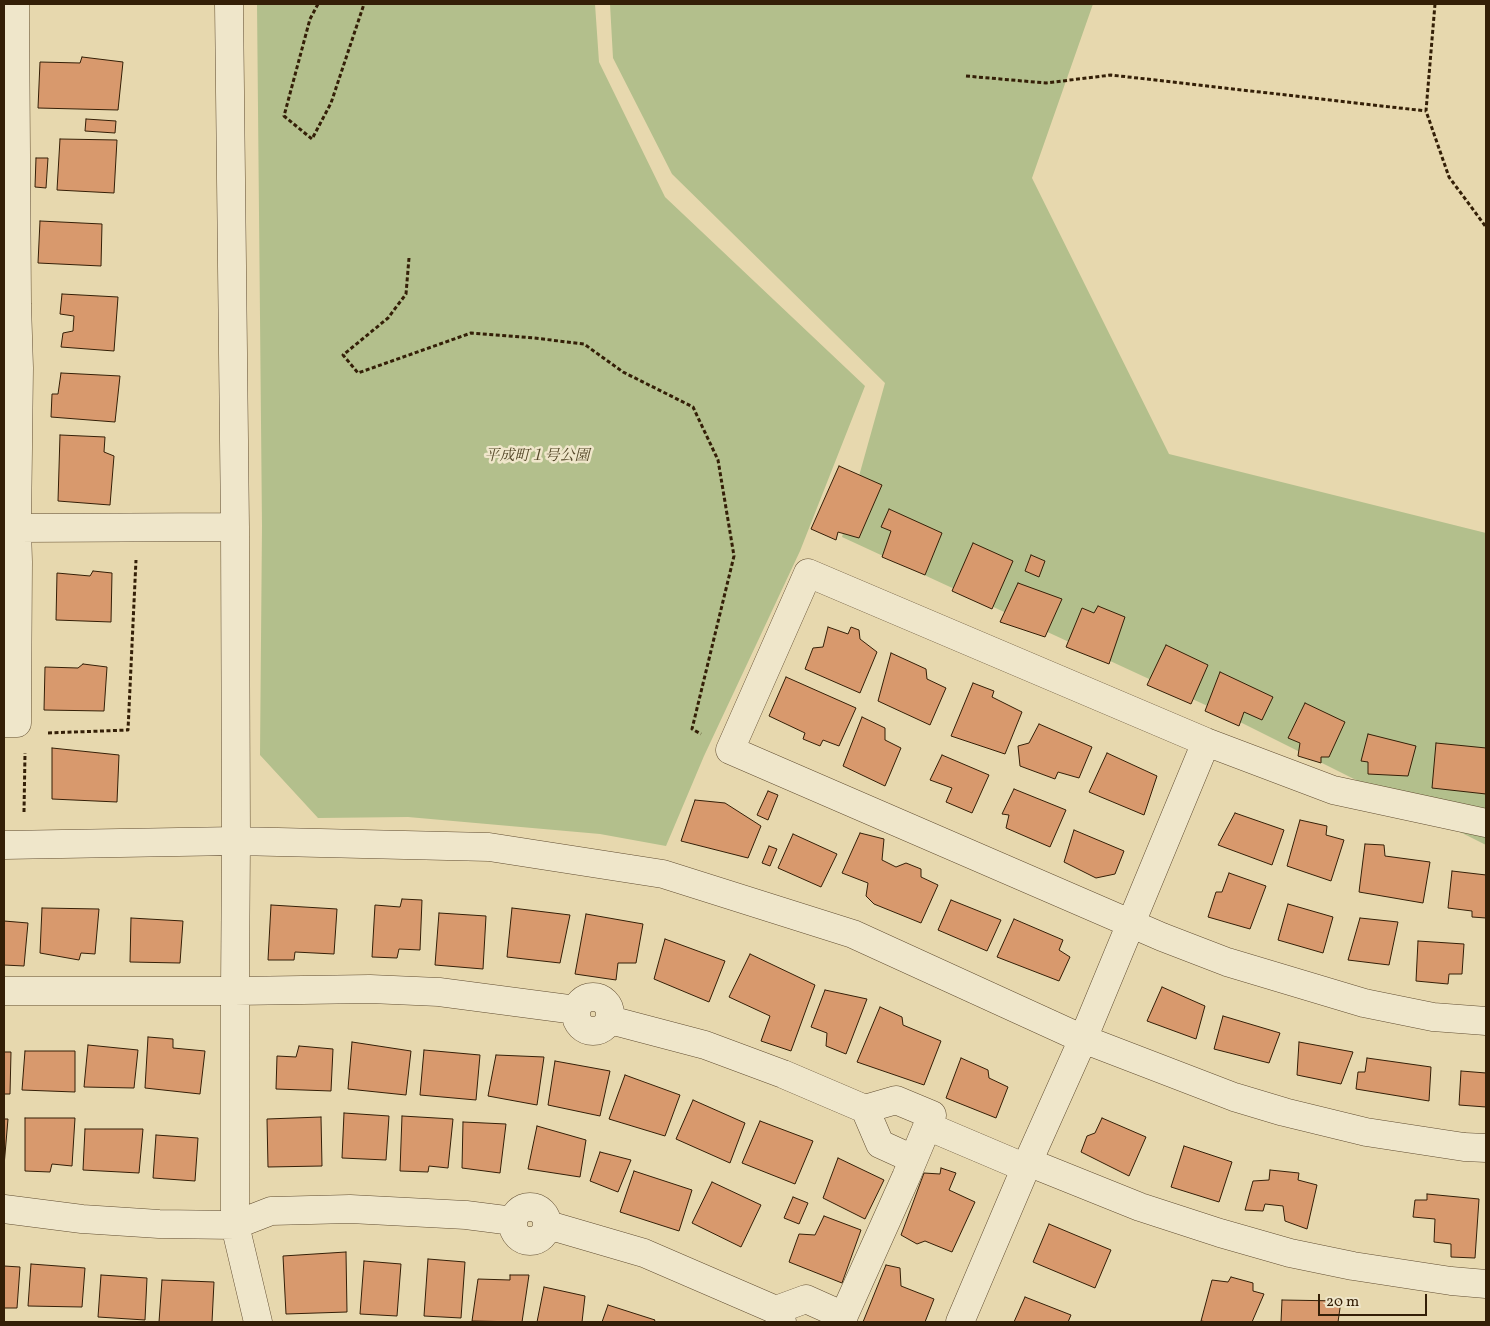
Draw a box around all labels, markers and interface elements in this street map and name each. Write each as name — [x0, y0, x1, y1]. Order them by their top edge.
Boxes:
park label: 平成町１号公園 — [485, 448, 589, 466]
scale bar — [1320, 1284, 1429, 1316]
text: 20 m — [1326, 1292, 1359, 1313]

